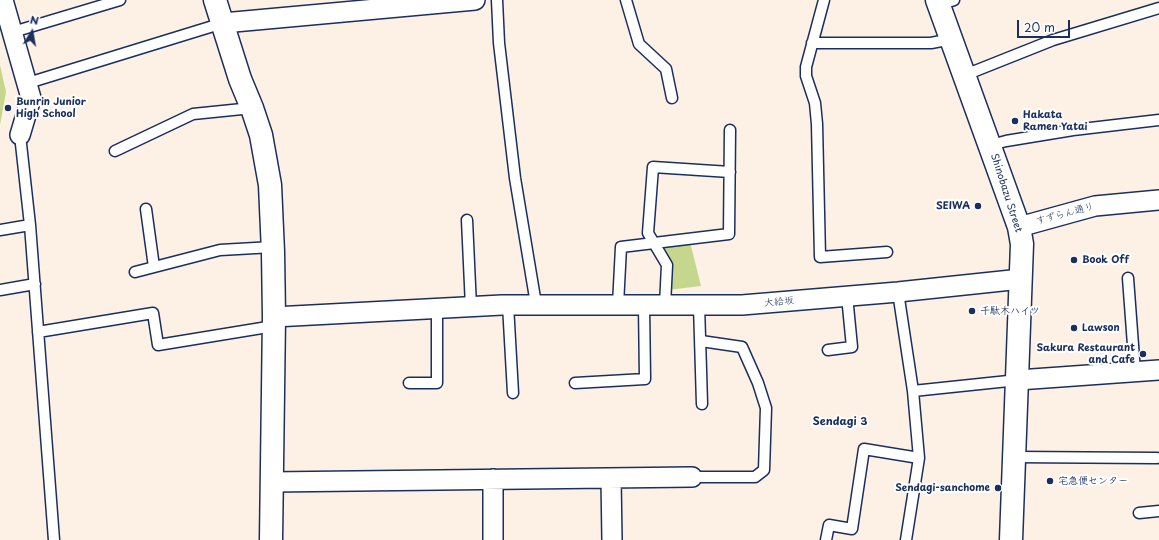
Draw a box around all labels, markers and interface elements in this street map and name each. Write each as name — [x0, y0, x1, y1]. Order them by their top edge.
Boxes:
text: N — [28, 11, 40, 29]
north arrow — [12, 12, 52, 52]
scale bar — [1019, 12, 1072, 38]
text: 20 m — [1024, 18, 1055, 36]
place label: Bunrin Junior High School — [16, 96, 86, 120]
marker: Bunrin Junior High School — [3, 103, 13, 113]
place label: Hakata Ramen Yatai — [1023, 109, 1088, 132]
marker: Hakata Ramen Yatai — [1010, 116, 1020, 126]
street label: Shinobazu Street — [988, 152, 1024, 234]
place label: SEIWA — [936, 200, 970, 212]
street label: すずらん通り — [1034, 200, 1096, 228]
marker: SEIWA — [973, 201, 983, 211]
place label: Book Off — [1082, 254, 1129, 266]
marker: Book Off — [1069, 255, 1079, 265]
street label: 大給坂 — [764, 295, 794, 309]
place label: 千駄木ハイツ — [980, 305, 1040, 317]
marker: 千駄木ハイツ — [967, 306, 977, 316]
place label: Lawson — [1082, 322, 1120, 334]
marker: Lawson — [1069, 323, 1079, 333]
place label: Sakura Restaurant and Cafe — [1037, 342, 1135, 366]
marker: Sakura Restaurant and Cafe — [1138, 349, 1148, 359]
district label: Sendagi 3 — [813, 415, 867, 429]
place label: 宅急便センター — [1058, 475, 1128, 487]
marker: 宅急便センター — [1045, 476, 1055, 486]
place label: Sendagi-sanchome — [895, 482, 990, 494]
marker: Sendagi-sanchome — [993, 483, 1003, 493]

